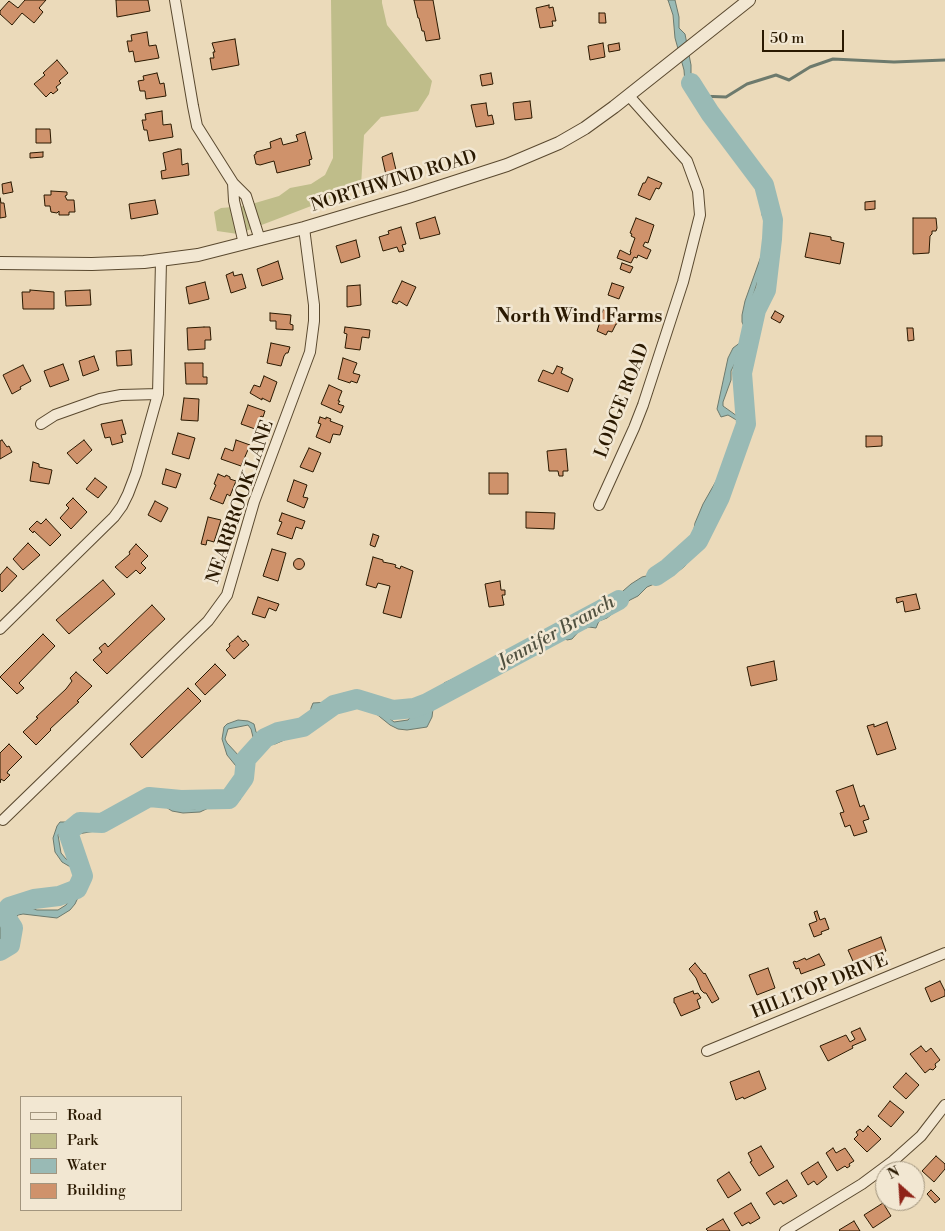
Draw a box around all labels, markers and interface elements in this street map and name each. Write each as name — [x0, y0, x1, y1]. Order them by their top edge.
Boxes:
scale bar — [765, 20, 848, 52]
text: 50 m — [770, 29, 804, 48]
street label: NORTHWIND ROAD — [308, 146, 480, 218]
district label: North Wind Farms — [496, 306, 662, 328]
street label: LODGE ROAD — [591, 341, 655, 461]
street label: NEARBROOK LANE — [203, 418, 279, 586]
water label: Jennifer Branch — [495, 592, 619, 674]
street label: HILLTOP DRIVE — [749, 950, 891, 1024]
legend — [20, 1096, 182, 1211]
text: Road — [67, 1106, 102, 1125]
text: Park — [67, 1131, 98, 1150]
text: Water — [67, 1156, 106, 1175]
north arrow — [875, 1161, 925, 1211]
text: N — [885, 1163, 903, 1184]
text: Building — [67, 1181, 126, 1200]

